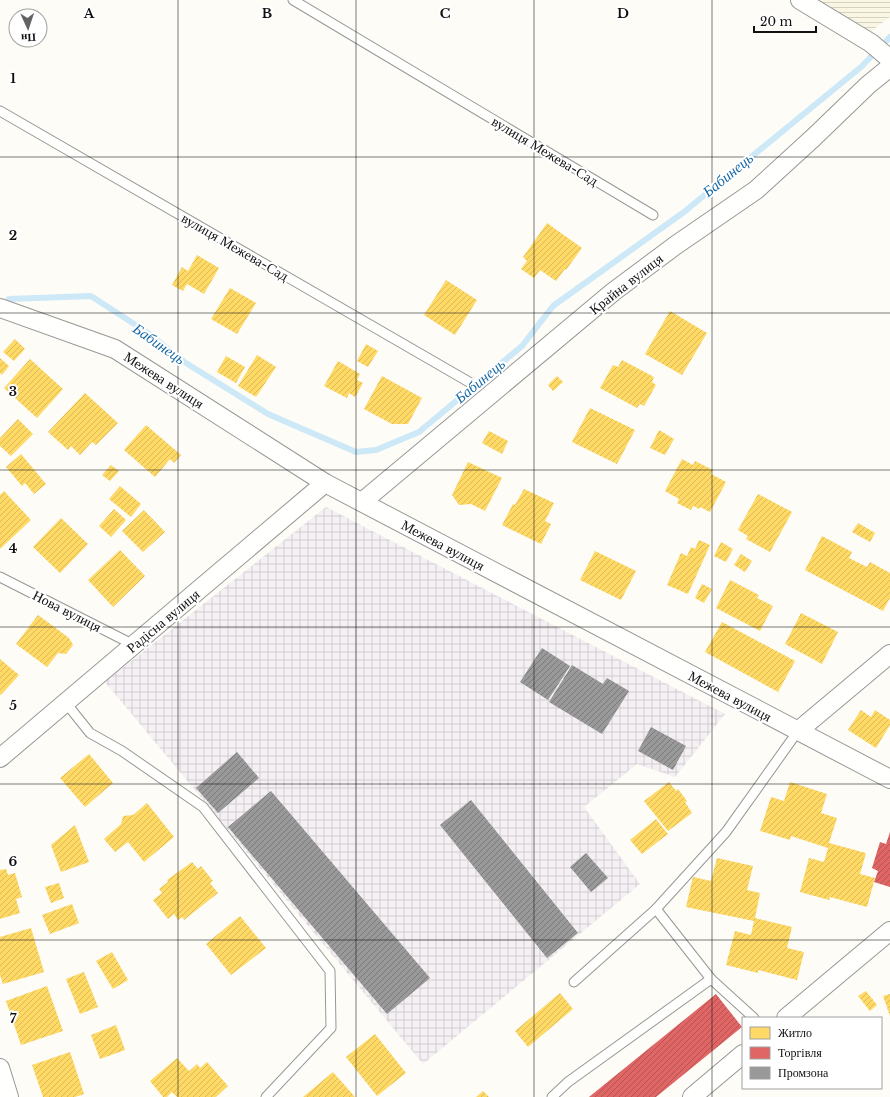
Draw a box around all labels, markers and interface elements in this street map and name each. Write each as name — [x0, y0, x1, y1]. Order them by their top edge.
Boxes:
text: A — [83, 5, 95, 22]
text: B — [262, 5, 272, 22]
text: C — [440, 5, 451, 22]
text: D — [617, 5, 629, 22]
north arrow — [8, 8, 48, 48]
scale bar — [754, 8, 816, 34]
text: 20 m — [760, 14, 792, 29]
text: Пн — [20, 31, 36, 45]
text: 1 — [10, 70, 16, 87]
street label: вулиця Межева-Сад — [489, 112, 601, 190]
water label: Бабинець — [698, 148, 757, 201]
street label: вулиця Межева-Сад — [178, 209, 292, 285]
text: 2 — [9, 227, 17, 244]
street label: Крайна вулиця — [586, 249, 667, 318]
water label: Бабинець — [129, 318, 189, 369]
street label: Межева вулиця — [121, 347, 208, 413]
water label: Бабинець — [450, 354, 509, 408]
text: 3 — [9, 383, 17, 400]
street label: Межева вулиця — [398, 516, 488, 575]
text: 4 — [9, 540, 18, 557]
street label: Радісна вулиця — [123, 585, 204, 657]
street label: Нова вулиця — [30, 586, 105, 636]
street label: Межева вулиця — [685, 667, 775, 726]
text: 5 — [9, 697, 17, 714]
text: 6 — [9, 853, 18, 870]
text: 7 — [10, 1010, 17, 1027]
legend — [742, 1017, 882, 1089]
text: Житло — [778, 1025, 812, 1040]
text: Торгівля — [778, 1045, 822, 1060]
text: Промзона — [778, 1065, 829, 1080]

